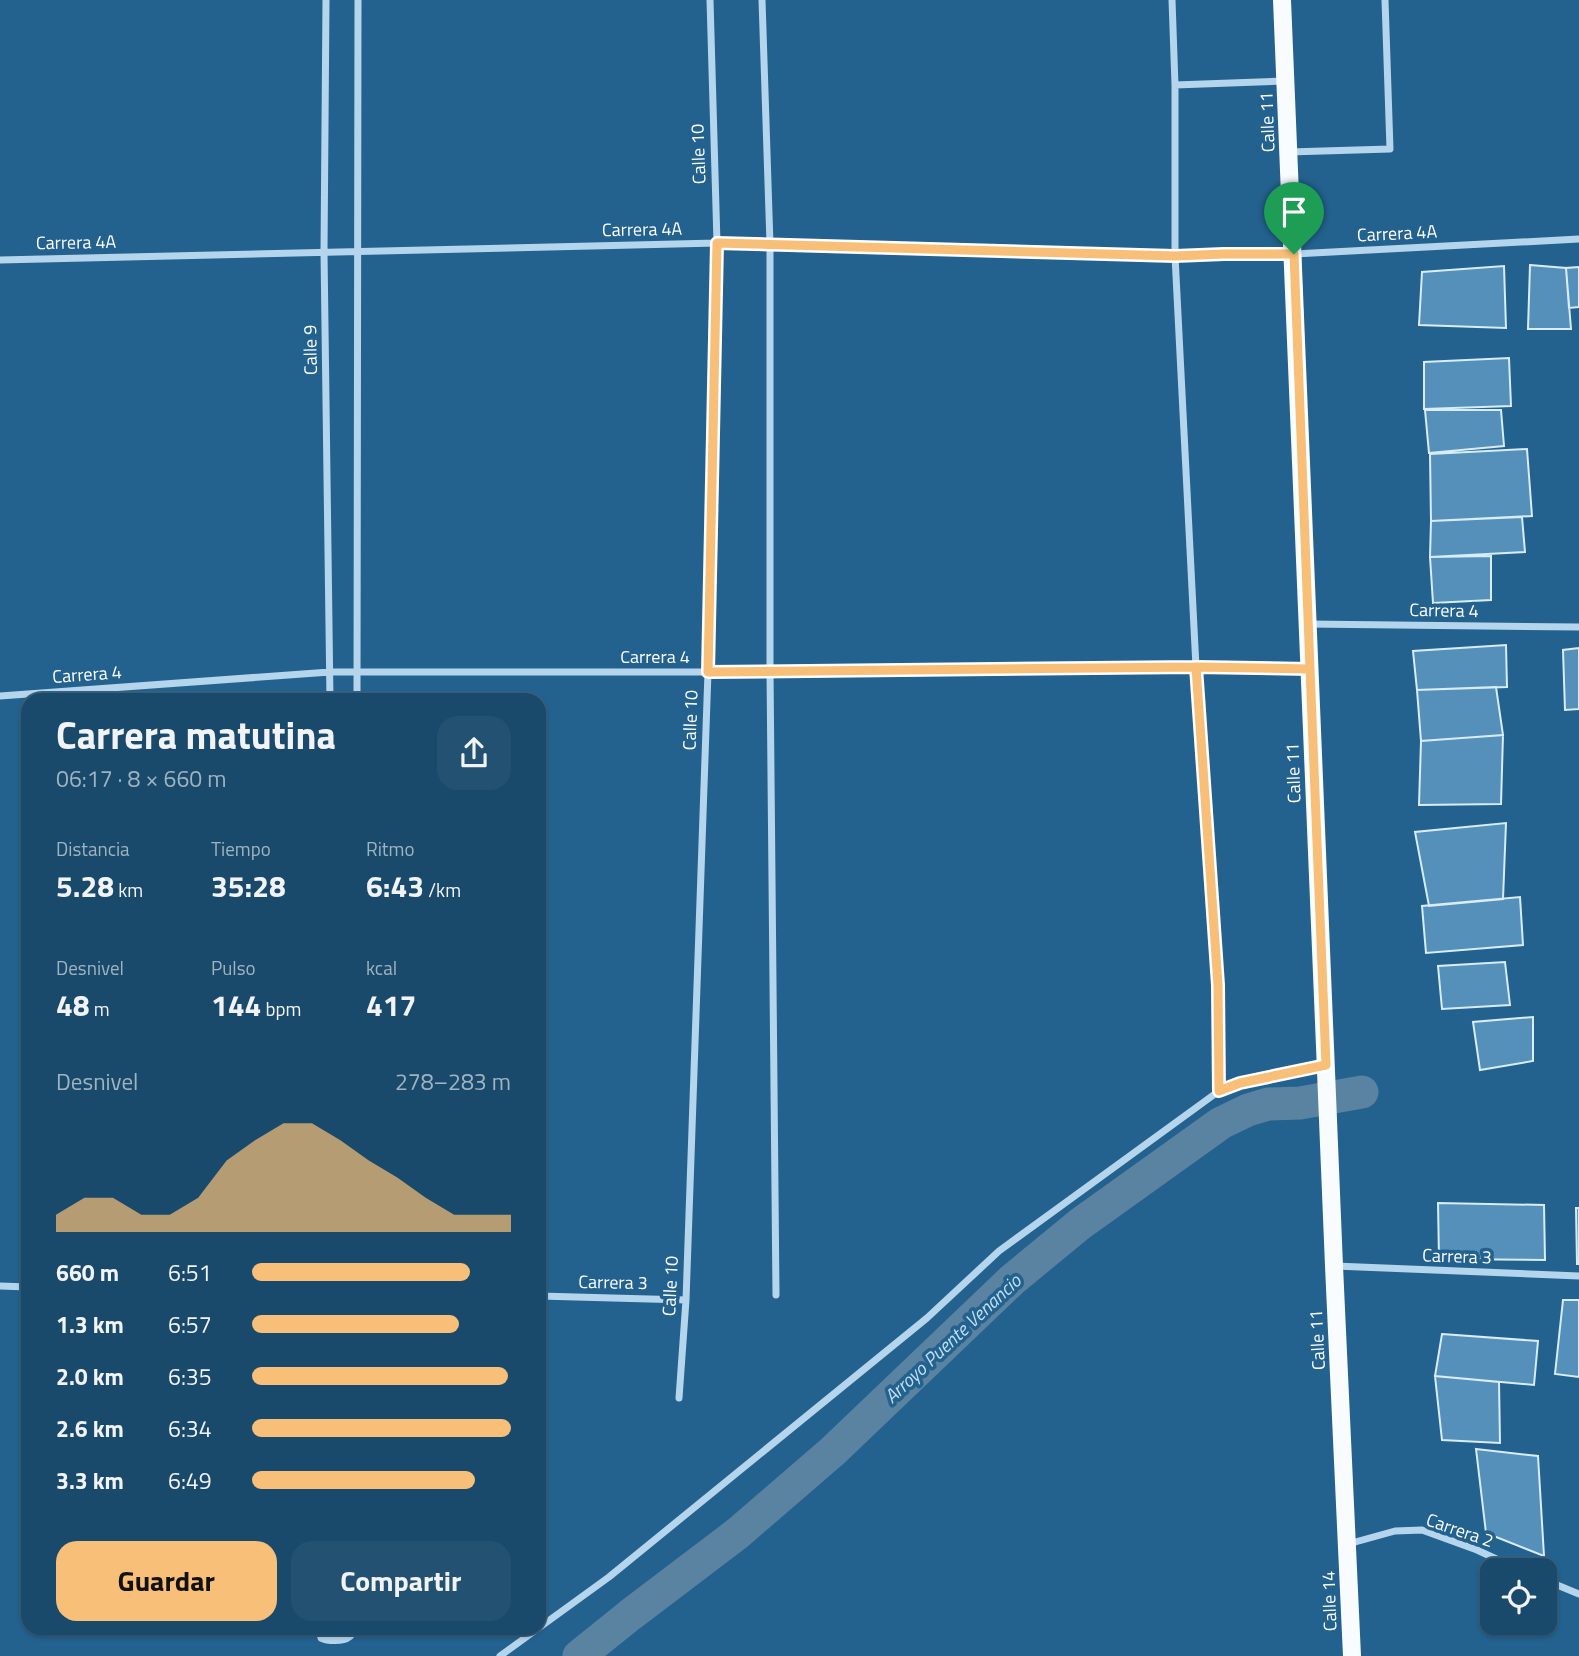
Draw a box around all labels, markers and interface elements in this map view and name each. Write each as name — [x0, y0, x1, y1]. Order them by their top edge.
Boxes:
street label: Calle 11 — [1252, 91, 1282, 153]
street label: Calle 10 — [683, 123, 713, 185]
pin — [1264, 182, 1324, 254]
icon: arrive — [1275, 193, 1313, 231]
street label: Carrera 4A — [602, 215, 683, 243]
street label: Carrera 4A — [1356, 217, 1438, 249]
street label: Carrera 4A — [36, 228, 117, 256]
street label: Calle 9 — [296, 325, 324, 375]
street label: Carrera 4 — [1409, 596, 1479, 624]
street label: Carrera 4 — [620, 643, 690, 670]
street label: Carrera 4 — [51, 658, 123, 690]
street label: Calle 10 — [675, 689, 705, 751]
text: Carrera matutina — [56, 706, 336, 764]
button: share — [437, 716, 511, 790]
street label: Calle 11 — [1278, 742, 1308, 804]
text: 06:17 · 8 × 660 m — [56, 761, 226, 796]
text: Distancia — [56, 834, 130, 863]
text: Tiempo — [211, 834, 271, 863]
text: Ritmo — [366, 834, 414, 863]
text: 5.28 — [56, 863, 114, 909]
text: 35:28 — [211, 863, 286, 909]
text: 6:43 — [366, 863, 424, 909]
text: km — [114, 875, 143, 904]
text: /km — [424, 875, 461, 904]
text: Desnivel — [56, 953, 124, 982]
text: Pulso — [211, 953, 256, 982]
text: kcal — [366, 953, 397, 982]
text: 48 — [56, 982, 90, 1028]
text: 144 — [211, 982, 261, 1028]
text: 417 — [366, 982, 416, 1028]
text: m — [90, 994, 110, 1023]
text: bpm — [261, 994, 301, 1023]
text: Desnivel — [56, 1064, 138, 1099]
text: 278–283 m — [395, 1064, 511, 1099]
street label: Carrera 3 — [1422, 1241, 1492, 1271]
text: 660 m — [56, 1255, 119, 1290]
text: 6:51 — [168, 1255, 212, 1290]
street label: Calle 10 — [655, 1255, 685, 1317]
water label: Arroyo Puente Venancio — [877, 1266, 1028, 1409]
street label: Carrera 3 — [578, 1268, 648, 1296]
text: 1.3 km — [56, 1307, 124, 1342]
text: 6:57 — [168, 1307, 212, 1342]
street label: Calle 11 — [1302, 1309, 1332, 1371]
text: 2.0 km — [56, 1359, 124, 1394]
text: 6:35 — [168, 1359, 212, 1394]
text: 2.6 km — [56, 1411, 124, 1446]
text: 6:34 — [168, 1411, 212, 1446]
text: 3.3 km — [56, 1463, 124, 1498]
text: 6:49 — [168, 1463, 212, 1498]
street label: Carrera 2 — [1423, 1506, 1497, 1554]
button: Guardar — [56, 1541, 277, 1621]
button: Compartir — [291, 1541, 511, 1621]
map controls — [1480, 1558, 1557, 1635]
button: locate — [1480, 1558, 1557, 1635]
street label: Calle 14 — [1314, 1570, 1344, 1632]

